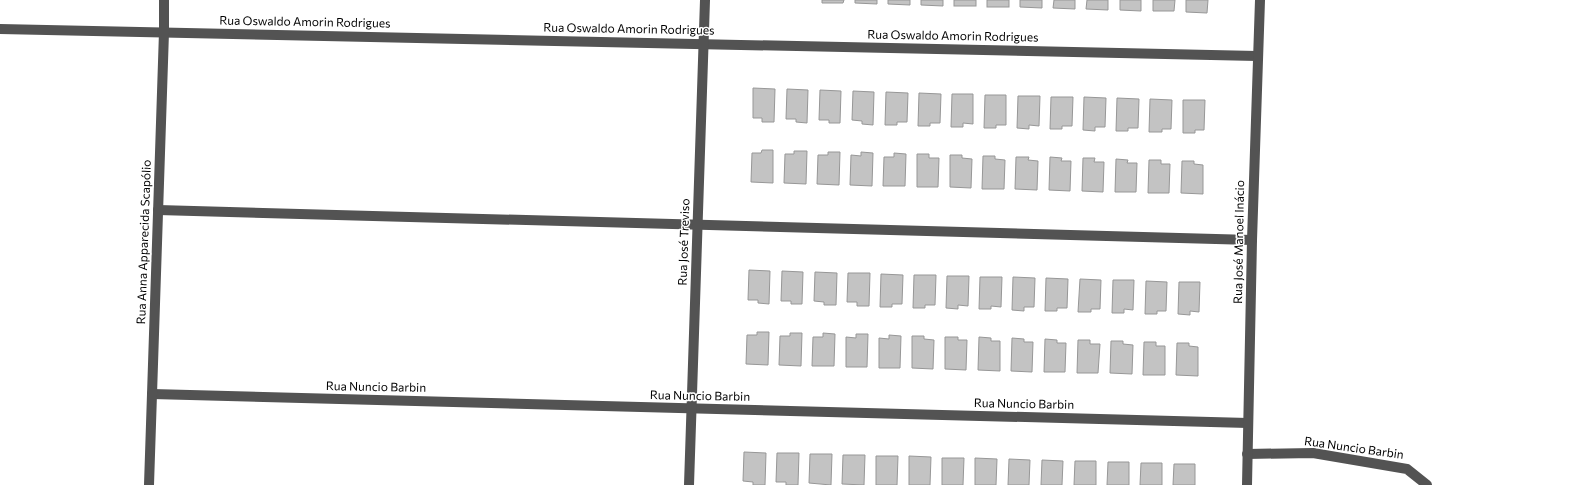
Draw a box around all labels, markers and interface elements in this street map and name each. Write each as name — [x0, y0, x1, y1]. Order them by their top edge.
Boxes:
street label: Rua Oswaldo Amorin Rodrigues — [219, 13, 391, 29]
street label: Rua Oswaldo Amorin Rodrigues — [543, 20, 715, 36]
street label: Rua Oswaldo Amorin Rodrigues — [867, 27, 1039, 43]
street label: Rua Anna Apparecida Scapólio — [133, 159, 153, 325]
street label: Rua José Manoel Inácio — [1230, 180, 1247, 304]
street label: Rua José Treviso — [674, 198, 693, 286]
street label: Rua Nuncio Barbin — [326, 378, 426, 394]
street label: Rua Nuncio Barbin — [650, 387, 750, 403]
street label: Rua Nuncio Barbin — [974, 395, 1074, 411]
street label: Rua Nuncio Barbin — [1304, 433, 1405, 461]

